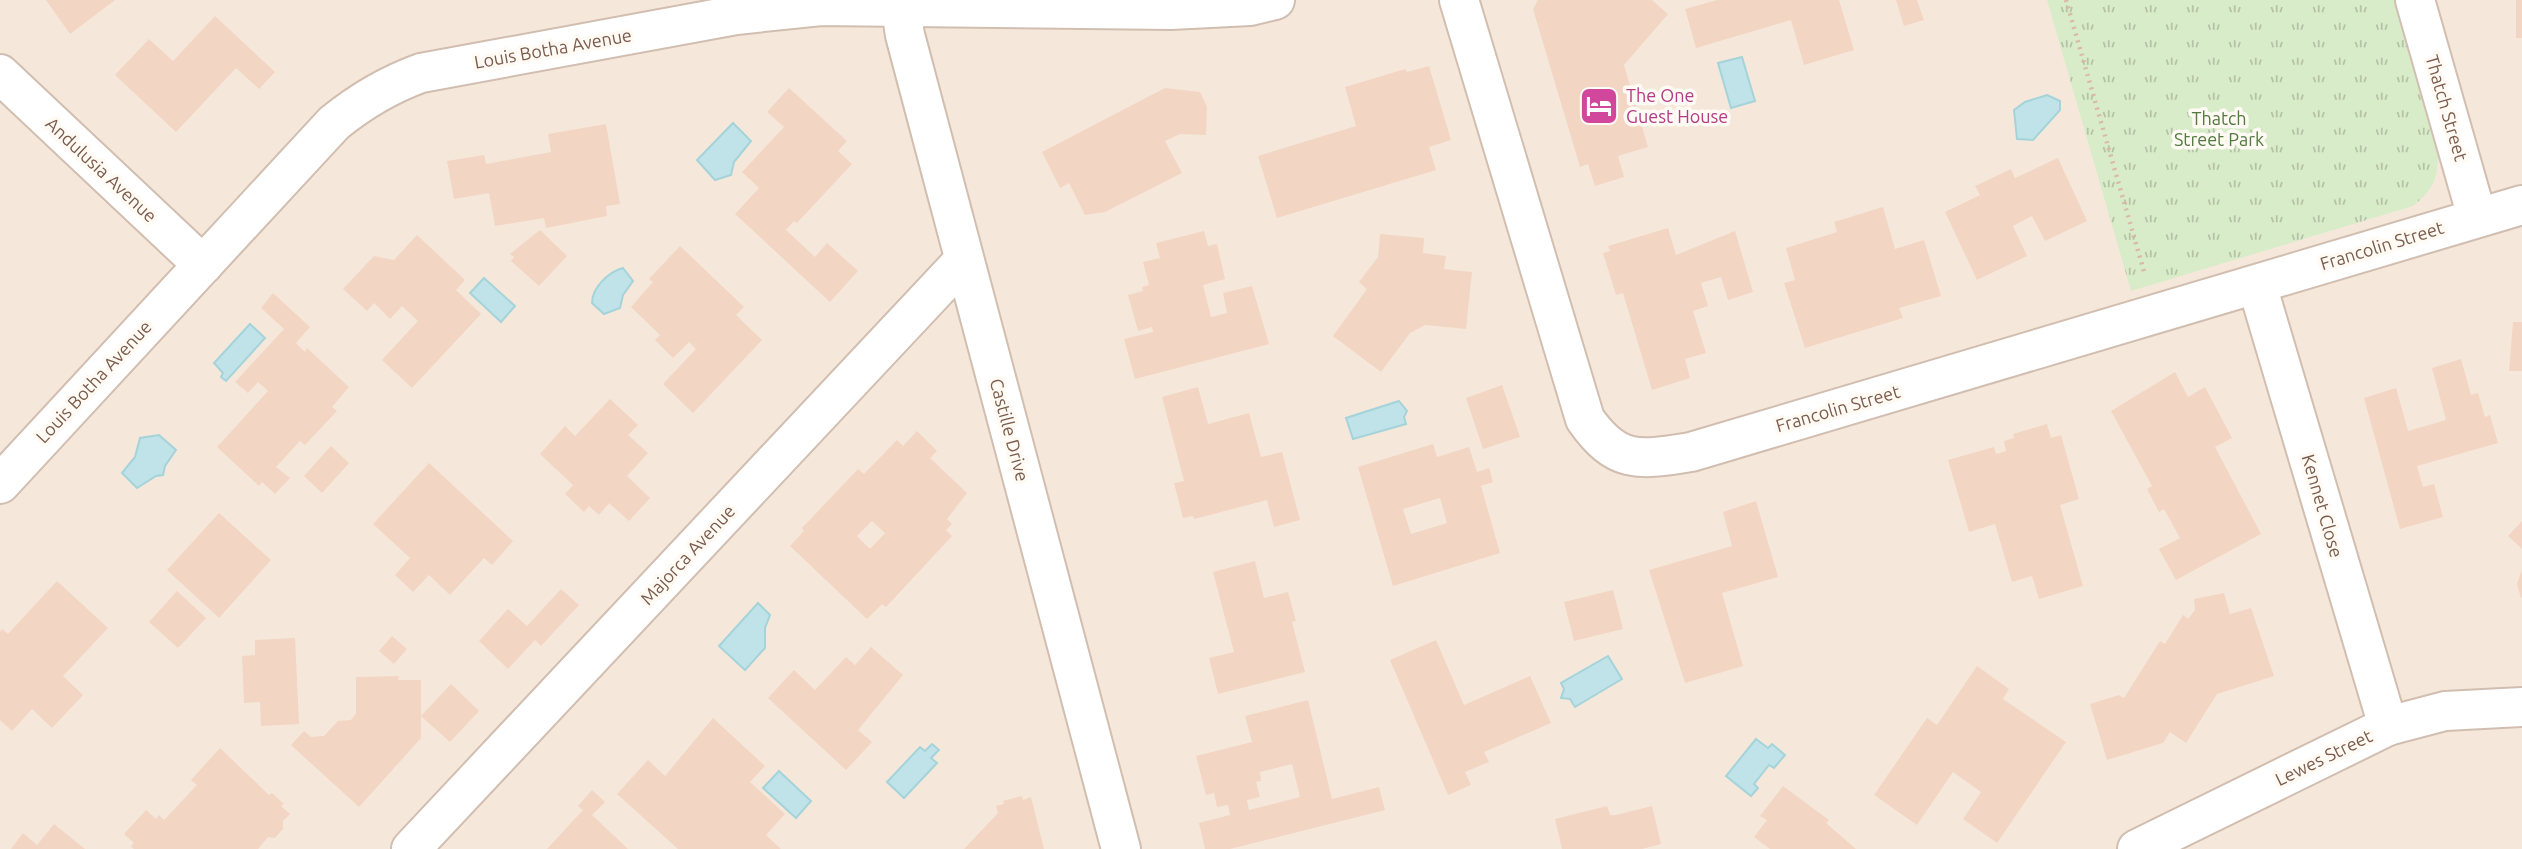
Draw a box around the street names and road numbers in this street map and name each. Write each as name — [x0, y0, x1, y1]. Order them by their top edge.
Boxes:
street label: Louis Botha Avenue — [472, 24, 633, 72]
street label: Thatch Street — [2422, 52, 2472, 163]
street label: Andulusia Avenue — [42, 113, 161, 226]
street label: Francolin Street — [2318, 217, 2446, 273]
street label: Louis Botha Avenue — [32, 316, 155, 447]
street label: Castille Drive — [987, 376, 1033, 483]
street label: Francolin Street — [1773, 381, 1902, 435]
street label: Kennet Close — [2299, 452, 2347, 560]
street label: Majorca Avenue — [636, 500, 739, 608]
street label: Lewes Street — [2272, 725, 2375, 789]

